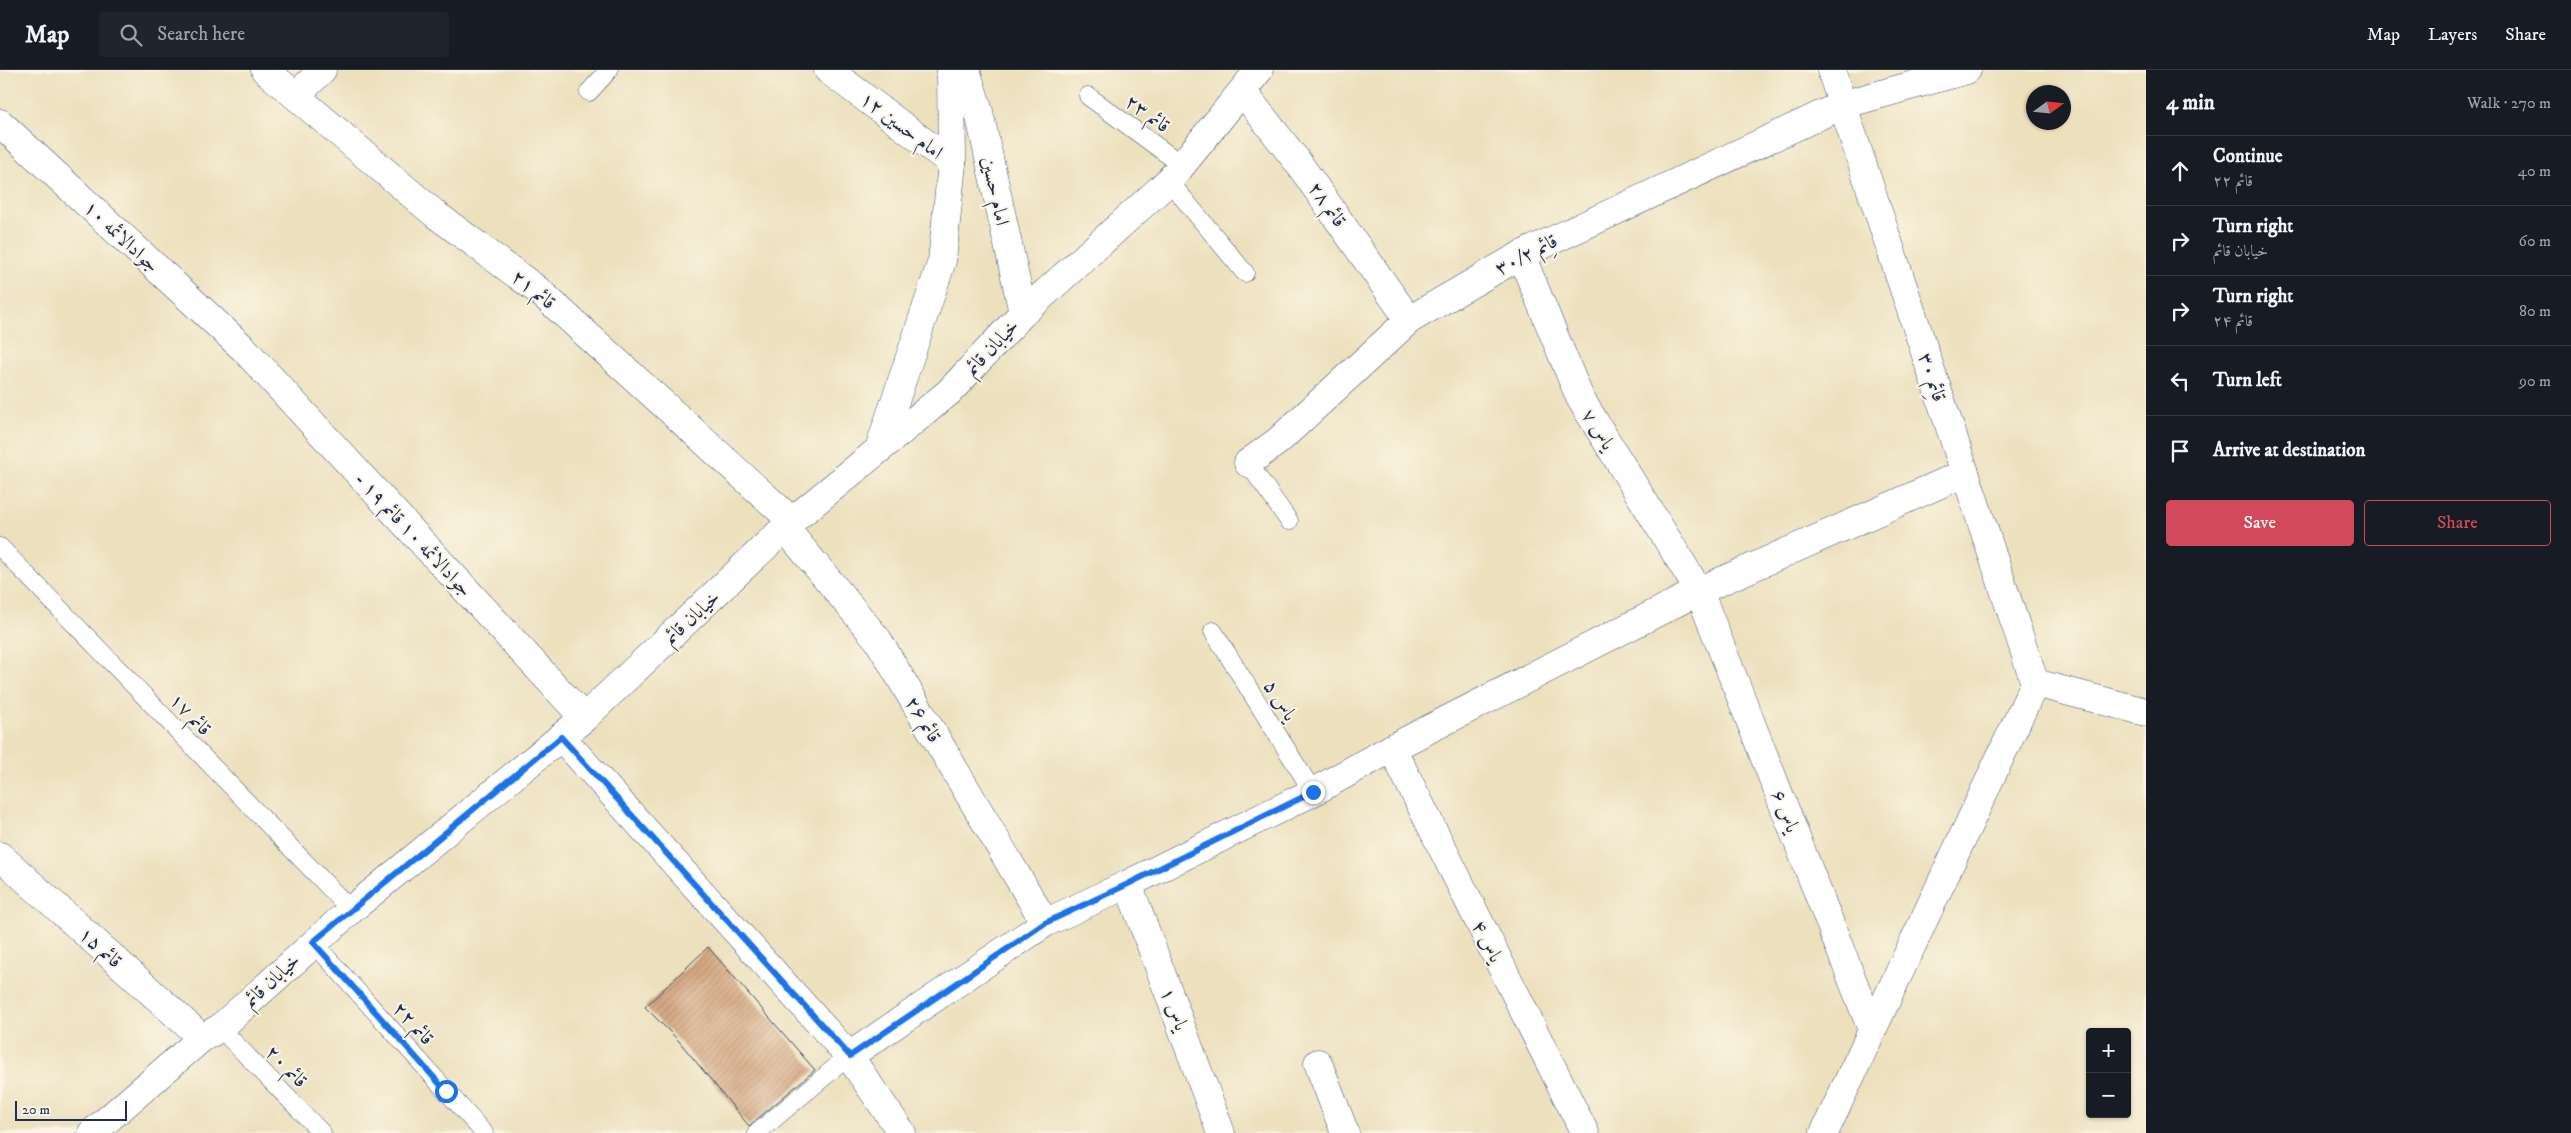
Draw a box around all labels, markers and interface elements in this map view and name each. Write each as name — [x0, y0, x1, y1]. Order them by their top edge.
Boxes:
search box — [99, 12, 449, 57]
text: Map — [25, 20, 69, 50]
icon: search — [117, 21, 145, 49]
text: Search here — [157, 23, 245, 46]
text: Map — [2367, 24, 2400, 46]
text: Layers — [2428, 24, 2477, 46]
text: Share — [2505, 24, 2546, 46]
north arrow — [2026, 85, 2071, 130]
street label: امام حسین ۱۲ — [852, 87, 948, 169]
street label: قائم ۲۳ — [1117, 89, 1175, 142]
text: 4 min — [2166, 90, 2215, 116]
text: Walk · 270 m — [2467, 93, 2551, 113]
text: Continue — [2213, 145, 2283, 168]
street label: امام حسین — [971, 155, 1014, 229]
icon: ahead — [2166, 157, 2194, 185]
text: 40 m — [2518, 161, 2551, 181]
text: قائم ۲۲ — [2213, 171, 2253, 191]
street label: قائم ۲۸ — [1299, 177, 1351, 235]
street label: جوادالائمه ۱۰ — [78, 196, 164, 278]
text: Turn right — [2213, 215, 2293, 238]
icon: right — [2166, 227, 2194, 255]
street label: قاِئم ۳۰/۲ — [1491, 229, 1564, 285]
text: 60 m — [2519, 231, 2551, 251]
text: خیابان قائم — [2213, 241, 2268, 261]
street label: قائم ۲۱ — [503, 265, 560, 319]
text: Turn right — [2213, 285, 2293, 308]
icon: right — [2166, 297, 2194, 325]
text: 80 m — [2519, 301, 2551, 321]
text: قائم ۲۴ — [2213, 311, 2253, 331]
street label: خیابان قائم — [959, 314, 1028, 385]
street label: قاِئم ۳۰ — [1908, 350, 1951, 406]
icon: left — [2166, 367, 2194, 395]
text: Turn left — [2213, 369, 2282, 392]
text: 90 m — [2519, 371, 2551, 391]
street label: یاس ۷ — [1575, 404, 1621, 456]
icon: arrive — [2166, 437, 2194, 465]
text: Arrive at destination — [2213, 439, 2365, 462]
street label: - جوادالائمه ۱۰ قائم ۱۹ — [346, 468, 477, 605]
button: Save — [2166, 500, 2354, 546]
button: Share — [2364, 500, 2551, 546]
street label: خیابان قائم — [658, 585, 729, 654]
street label: یاس ۵ — [1257, 675, 1303, 727]
street label: قائم ۱۷ — [161, 688, 216, 745]
street label: قائم ۲۶ — [896, 692, 946, 750]
route end — [1302, 781, 1325, 804]
street label: یاس ۶ — [1765, 786, 1805, 838]
street label: یاس ۴ — [1465, 916, 1508, 968]
street label: قائم ۱۵ — [70, 922, 127, 977]
street label: خیابان قائم — [238, 948, 309, 1017]
street label: یاس ۱ — [1154, 984, 1194, 1036]
street label: قائم ۲۲ — [384, 997, 439, 1054]
map controls — [2086, 1028, 2131, 1118]
button: + — [2086, 1028, 2131, 1073]
street label: قائم ۲۰ — [257, 1040, 312, 1097]
button: − — [2086, 1073, 2131, 1118]
route start — [435, 1080, 458, 1103]
scale bar — [15, 1098, 128, 1121]
text: 20 m — [22, 1101, 50, 1119]

